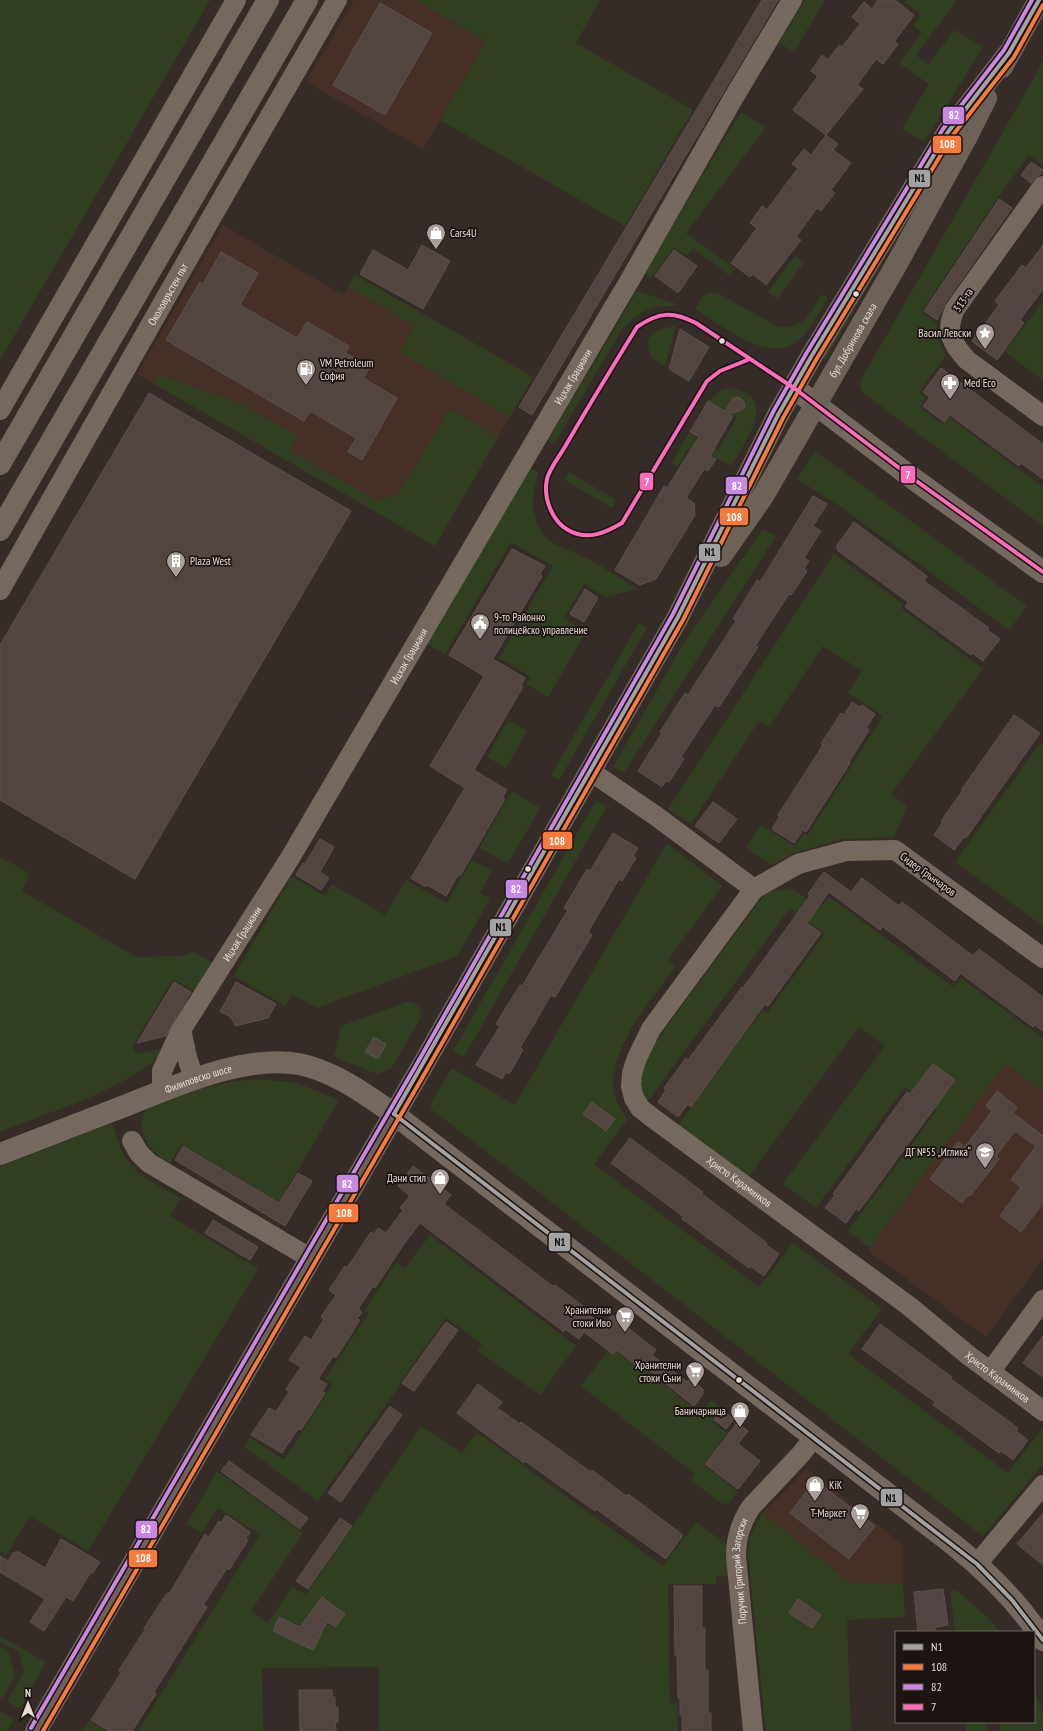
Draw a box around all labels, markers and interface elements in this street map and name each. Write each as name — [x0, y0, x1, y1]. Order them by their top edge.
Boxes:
line badge: 82 — [942, 106, 965, 125]
text: 82 — [949, 108, 959, 122]
line badge: 108 — [932, 135, 962, 154]
text: 108 — [939, 137, 955, 151]
line badge: N1 — [908, 169, 931, 188]
text: N1 — [914, 171, 926, 185]
shop icon: Cars4U — [425, 222, 447, 250]
place label: Cars4U — [450, 226, 477, 240]
street label: Околовръстен път — [145, 260, 191, 328]
street label: 313-та — [950, 285, 976, 315]
unlabelled marker — [851, 289, 861, 299]
street label: бул. Добринова скала — [826, 301, 880, 380]
place icon: Васил Левски — [974, 322, 996, 350]
place label: Васил Левски — [918, 326, 971, 340]
unlabelled marker — [717, 336, 727, 346]
street label: Ицхак Грациани — [551, 346, 595, 407]
place label: VM Petroleum София — [319, 356, 373, 383]
fuel station icon: VM Petroleum София — [295, 358, 317, 386]
pharmacy icon: Med Eco — [939, 372, 961, 400]
place label: Med Eco — [964, 376, 996, 390]
line badge: 7 — [900, 465, 916, 484]
text: 7 — [905, 468, 911, 482]
line badge: 7 — [639, 472, 654, 491]
text: 7 — [644, 475, 650, 489]
line badge: 82 — [725, 476, 748, 495]
text: 82 — [732, 479, 742, 493]
line badge: 108 — [719, 507, 749, 526]
text: 108 — [726, 510, 742, 524]
line badge: N1 — [698, 543, 721, 562]
text: N1 — [704, 545, 716, 559]
building icon: Plaza West — [165, 550, 187, 578]
place label: Plaza West — [190, 554, 231, 568]
place label: 9-то Районно полицейско управление — [494, 610, 588, 637]
public building icon: 9-то Районно полицейско управление — [469, 612, 491, 640]
street label: Ицхак Грациани — [387, 625, 431, 686]
line badge: 108 — [542, 831, 573, 850]
text: 108 — [549, 834, 565, 848]
street label: Сидер Грънчаров — [897, 849, 959, 899]
unlabelled marker — [523, 864, 533, 874]
line badge: 82 — [505, 879, 528, 899]
text: 82 — [511, 882, 521, 896]
street label: Ицхак Грациани — [219, 904, 265, 964]
line badge: N1 — [489, 918, 512, 937]
text: N1 — [495, 920, 507, 934]
street label: Филиповско шосе — [163, 1061, 234, 1096]
school or university icon: ДГ №55 „Иглика“ — [974, 1141, 996, 1169]
place label: ДГ №55 „Иглика“ — [905, 1145, 971, 1159]
street label: Христо Караминков — [704, 1153, 775, 1210]
shop icon: Дани стил — [429, 1167, 451, 1195]
place label: Дани стил — [387, 1171, 426, 1185]
line badge: 82 — [336, 1174, 359, 1193]
text: 82 — [342, 1177, 352, 1191]
line badge: 108 — [328, 1203, 359, 1223]
text: 108 — [336, 1206, 352, 1220]
line badge: N1 — [548, 1232, 571, 1252]
text: N1 — [554, 1235, 566, 1249]
place label: Хранителни стоки Иво — [565, 1303, 611, 1330]
supermarket icon: Хранителни стоки Иво — [614, 1305, 636, 1333]
street label: Христо Караминков — [962, 1348, 1033, 1406]
place label: Хранителни стоки Съни — [635, 1358, 681, 1385]
supermarket icon: Хранителни стоки Съни — [684, 1360, 706, 1388]
unlabelled marker — [734, 1375, 744, 1385]
shop icon: Баничарница — [729, 1400, 751, 1428]
place label: Баничарница — [675, 1404, 726, 1418]
shop icon: KiK — [804, 1474, 826, 1502]
place label: KiK — [829, 1478, 843, 1492]
line badge: N1 — [880, 1488, 903, 1507]
text: N1 — [885, 1491, 897, 1505]
supermarket icon: Т-Маркет — [849, 1502, 871, 1530]
place label: Т-Маркет — [811, 1506, 846, 1520]
street label: Поручик Григорий Загорски — [729, 1515, 751, 1625]
line badge: 82 — [135, 1520, 158, 1539]
text: 82 — [141, 1522, 151, 1536]
line badge: 108 — [128, 1549, 158, 1568]
text: 108 — [135, 1551, 151, 1565]
legend — [895, 1631, 1035, 1723]
text: N1 — [931, 1639, 943, 1654]
text: 108 — [931, 1659, 947, 1674]
text: 82 — [931, 1679, 942, 1694]
north arrow — [8, 1683, 48, 1723]
text: N — [25, 1686, 31, 1700]
text: 7 — [931, 1699, 936, 1714]

